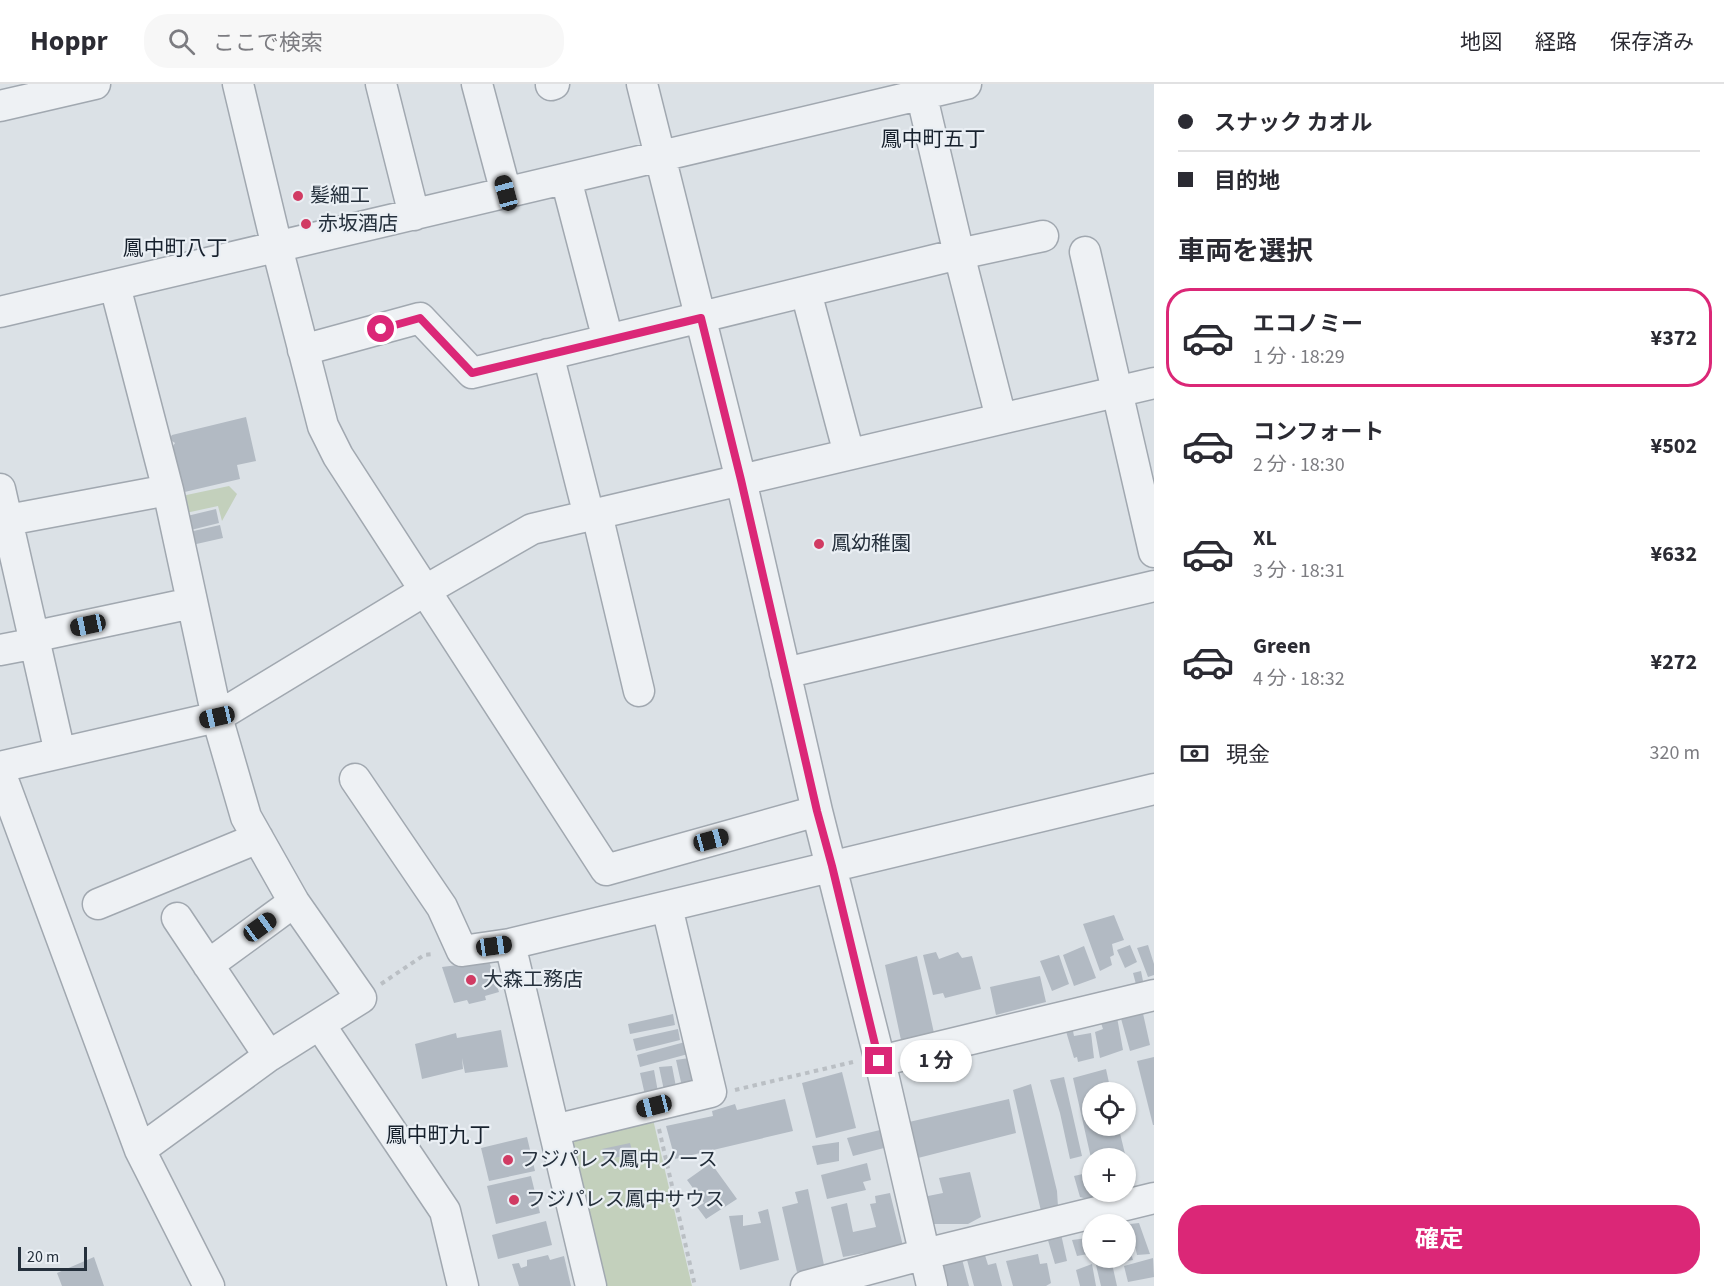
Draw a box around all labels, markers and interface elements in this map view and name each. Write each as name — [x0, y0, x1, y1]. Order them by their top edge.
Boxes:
search box — [144, 14, 564, 68]
text: Hoppr — [30, 21, 108, 61]
icon: search — [165, 25, 198, 58]
text: ここで検索 — [213, 27, 323, 59]
text: 地図 — [1460, 27, 1502, 57]
text: 経路 — [1535, 27, 1577, 57]
text: 保存済み — [1610, 27, 1694, 57]
text: スナック カオル — [1214, 107, 1372, 139]
district label: 鳳中町五丁 — [881, 124, 986, 154]
text: 目的地 — [1214, 165, 1280, 197]
car — [493, 173, 519, 213]
place label: 髪細工 — [310, 182, 370, 210]
marker: 髪細工 — [291, 189, 305, 203]
place label: 赤坂酒店 — [318, 210, 398, 238]
marker: 赤坂酒店 — [299, 217, 313, 231]
text: 車両を選択 — [1178, 232, 1313, 271]
district label: 鳳中町八丁 — [123, 233, 228, 263]
text: エコノミー — [1253, 308, 1363, 340]
icon: car — [1181, 311, 1235, 365]
route start — [367, 315, 394, 342]
text: ¥372 — [1651, 322, 1697, 354]
text: 1 分 · 18:29 — [1253, 343, 1345, 371]
text: コンフォート — [1253, 416, 1384, 448]
icon: car — [1181, 419, 1235, 473]
text: ¥502 — [1651, 430, 1697, 462]
text: 2 分 · 18:30 — [1253, 451, 1345, 479]
text: XL — [1253, 522, 1277, 554]
icon: car — [1181, 527, 1235, 581]
place label: 鳳幼稚園 — [831, 530, 911, 558]
marker: 鳳幼稚園 — [812, 537, 826, 551]
text: ¥632 — [1651, 538, 1697, 570]
text: 3 分 · 18:31 — [1253, 557, 1345, 585]
car — [69, 612, 107, 638]
text: Green — [1253, 630, 1311, 662]
icon: car — [1181, 635, 1235, 689]
text: ¥272 — [1651, 646, 1697, 678]
text: 4 分 · 18:32 — [1253, 665, 1345, 693]
car — [197, 704, 237, 730]
icon: cash — [1178, 737, 1211, 770]
text: 現金 — [1226, 739, 1270, 771]
text: 320 m — [1650, 739, 1700, 767]
car — [691, 827, 731, 853]
car — [240, 909, 280, 945]
car — [475, 935, 513, 957]
place label: 大森工務店 — [483, 966, 583, 994]
marker: 大森工務店 — [464, 973, 478, 987]
callout: 1 分 — [900, 1040, 972, 1082]
route end — [865, 1047, 892, 1074]
text: 1 分 — [919, 1047, 953, 1075]
map controls — [1082, 1082, 1136, 1268]
button: locate — [1082, 1082, 1136, 1136]
car — [634, 1093, 674, 1119]
district label: 鳳中町九丁 — [386, 1120, 491, 1150]
place label: フジパレス鳳中ノース — [520, 1146, 718, 1174]
button: + — [1082, 1148, 1136, 1202]
marker: フジパレス鳳中ノース — [501, 1153, 515, 1167]
place label: フジパレス鳳中サウス — [526, 1186, 725, 1214]
marker: フジパレス鳳中サウス — [507, 1193, 521, 1207]
button: 確定 — [1178, 1205, 1700, 1274]
button: − — [1082, 1214, 1136, 1268]
scale bar — [18, 1244, 87, 1272]
text: 20 m — [27, 1246, 59, 1268]

